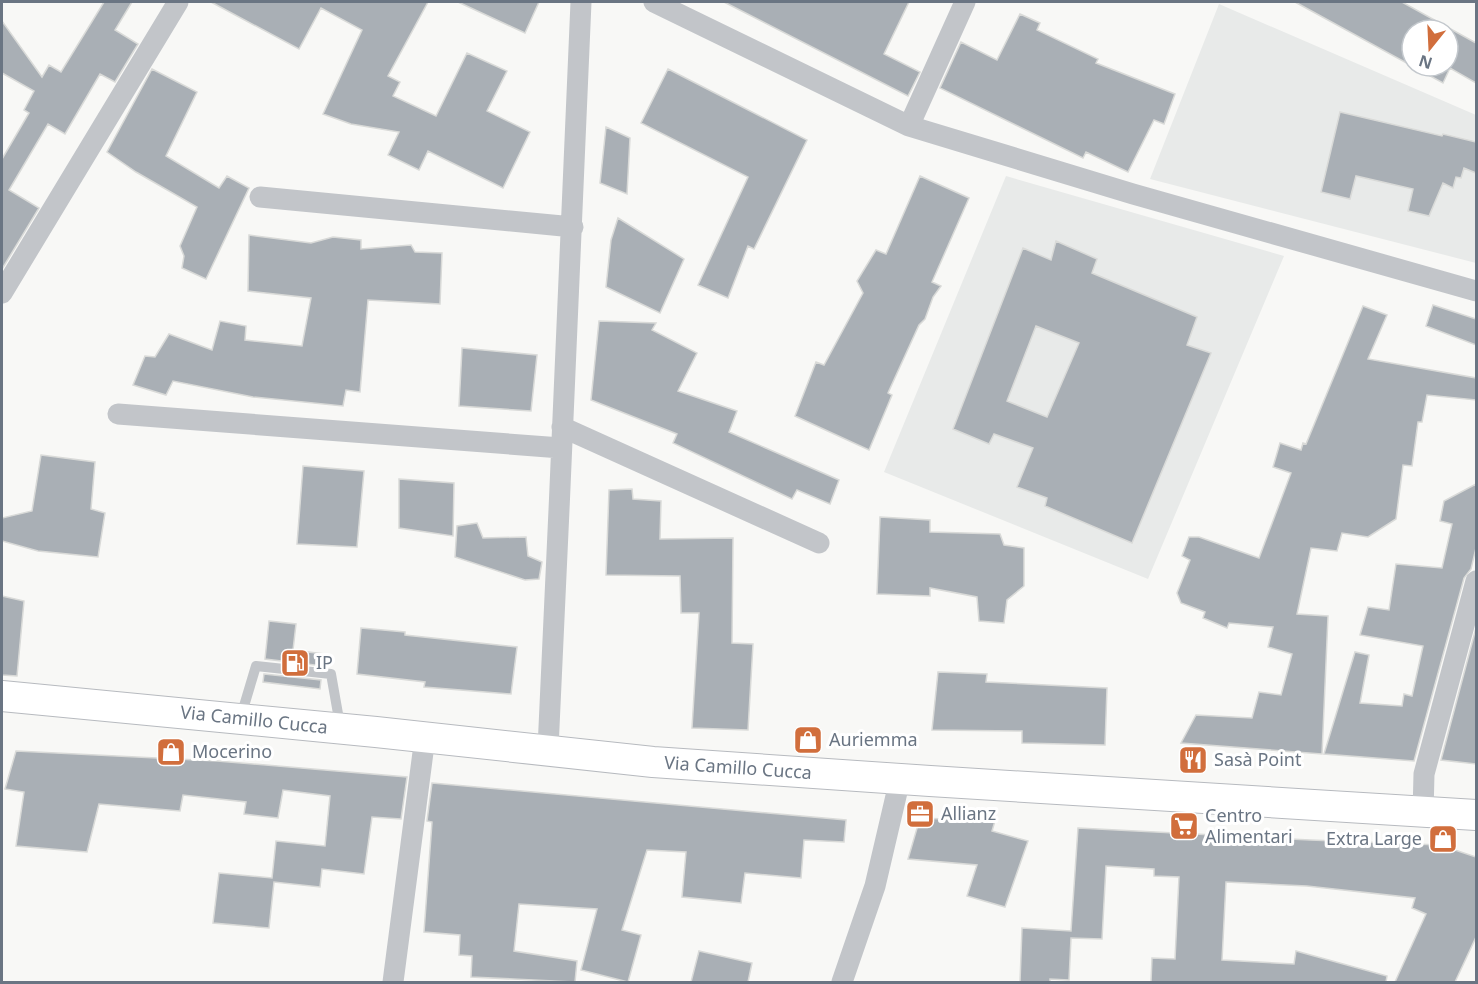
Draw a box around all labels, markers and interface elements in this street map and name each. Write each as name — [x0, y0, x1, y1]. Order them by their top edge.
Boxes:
north arrow — [1400, 18, 1460, 78]
text: N — [1416, 50, 1435, 75]
fuel station icon: IP — [279, 647, 311, 679]
place label: IP — [316, 650, 333, 674]
street label: Via Camillo Cucca — [179, 699, 329, 739]
shop icon: Auriemma — [792, 724, 824, 756]
place label: Auriemma — [829, 727, 918, 751]
shop icon: Mocerino — [155, 736, 187, 768]
place label: Mocerino — [192, 739, 272, 763]
restaurant icon: Sasà Point — [1177, 744, 1209, 776]
place label: Sasà Point — [1214, 747, 1302, 771]
street label: Via Camillo Cucca — [663, 750, 813, 784]
office icon: Allianz — [904, 798, 936, 830]
place label: Allianz — [941, 801, 996, 825]
place label: Centro Alimentari — [1205, 803, 1293, 848]
supermarket icon: Centro Alimentari — [1168, 810, 1200, 842]
shop icon: Extra Large — [1427, 823, 1459, 855]
place label: Extra Large — [1326, 826, 1422, 850]

